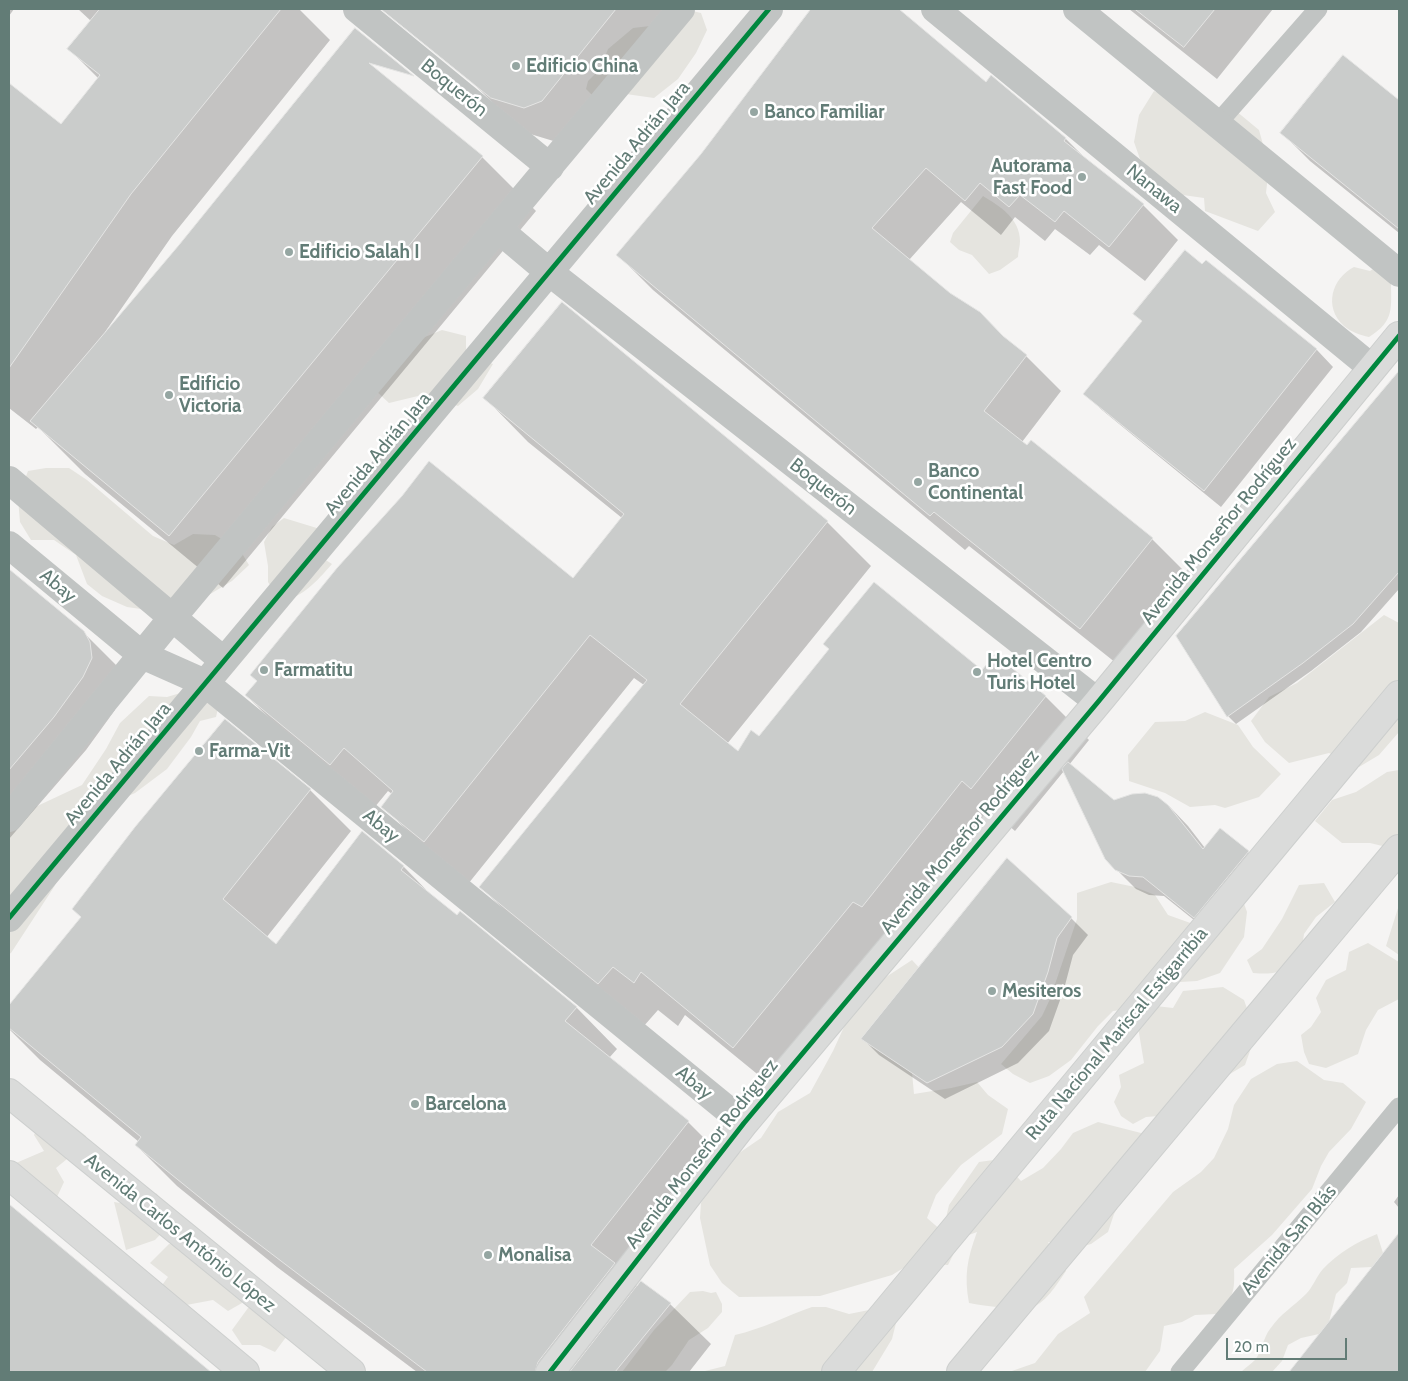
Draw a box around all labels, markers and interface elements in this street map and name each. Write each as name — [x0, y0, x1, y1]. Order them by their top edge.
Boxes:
street label: Boquerón — [416, 54, 492, 122]
place label: Edificio China — [526, 55, 638, 77]
marker: Edificio China — [510, 60, 522, 72]
street label: Avenida Adrián Jara — [579, 77, 695, 209]
place label: Banco Familiar — [764, 101, 885, 123]
marker: Banco Familiar — [748, 106, 760, 118]
place label: Autorama Fast Food — [991, 155, 1072, 199]
street label: Nanawa — [1122, 160, 1186, 218]
marker: Autorama Fast Food — [1076, 171, 1088, 183]
place label: Edificio Salah I — [299, 241, 420, 263]
marker: Edificio Salah I — [283, 246, 295, 258]
place label: Edificio Victoria — [179, 373, 242, 417]
street label: Avenida Adrián Jara — [320, 388, 436, 520]
marker: Edificio Victoria — [163, 389, 175, 401]
street label: Avenida Monseñor Rodríguez — [1137, 433, 1301, 629]
street label: Boquerón — [785, 454, 861, 520]
place label: Banco Continental — [928, 460, 1023, 504]
marker: Banco Continental — [912, 476, 924, 488]
street label: Abay — [35, 564, 81, 608]
place label: Hotel Centro Turis Hotel — [987, 650, 1092, 694]
place label: Farmatitu — [274, 659, 353, 681]
marker: Farmatitu — [258, 664, 270, 676]
marker: Hotel Centro Turis Hotel — [971, 666, 983, 678]
street label: Avenida Adrián Jara — [60, 698, 176, 830]
place label: Farma-Vit — [209, 740, 290, 762]
marker: Farma-Vit — [193, 745, 205, 757]
street label: Avenida Monseñor Rodríguez — [876, 745, 1044, 939]
street label: Abay — [358, 804, 404, 848]
street label: Ruta Nacional Mariscal Estigarribia — [1021, 923, 1213, 1145]
place label: Mesiteros — [1002, 980, 1081, 1002]
marker: Mesiteros — [986, 985, 998, 997]
street label: Avenida Monseñor Rodríguez — [621, 1055, 783, 1253]
street label: Abay — [671, 1061, 717, 1105]
place label: Barcelona — [425, 1093, 506, 1115]
marker: Barcelona — [409, 1098, 421, 1110]
street label: Avenida Carlos António López — [80, 1149, 280, 1317]
street label: Avenida San Blás — [1236, 1180, 1342, 1300]
place label: Monalisa — [498, 1244, 571, 1266]
marker: Monalisa — [482, 1249, 494, 1261]
scale bar — [1228, 1328, 1349, 1360]
text: 20 m — [1234, 1338, 1269, 1356]

